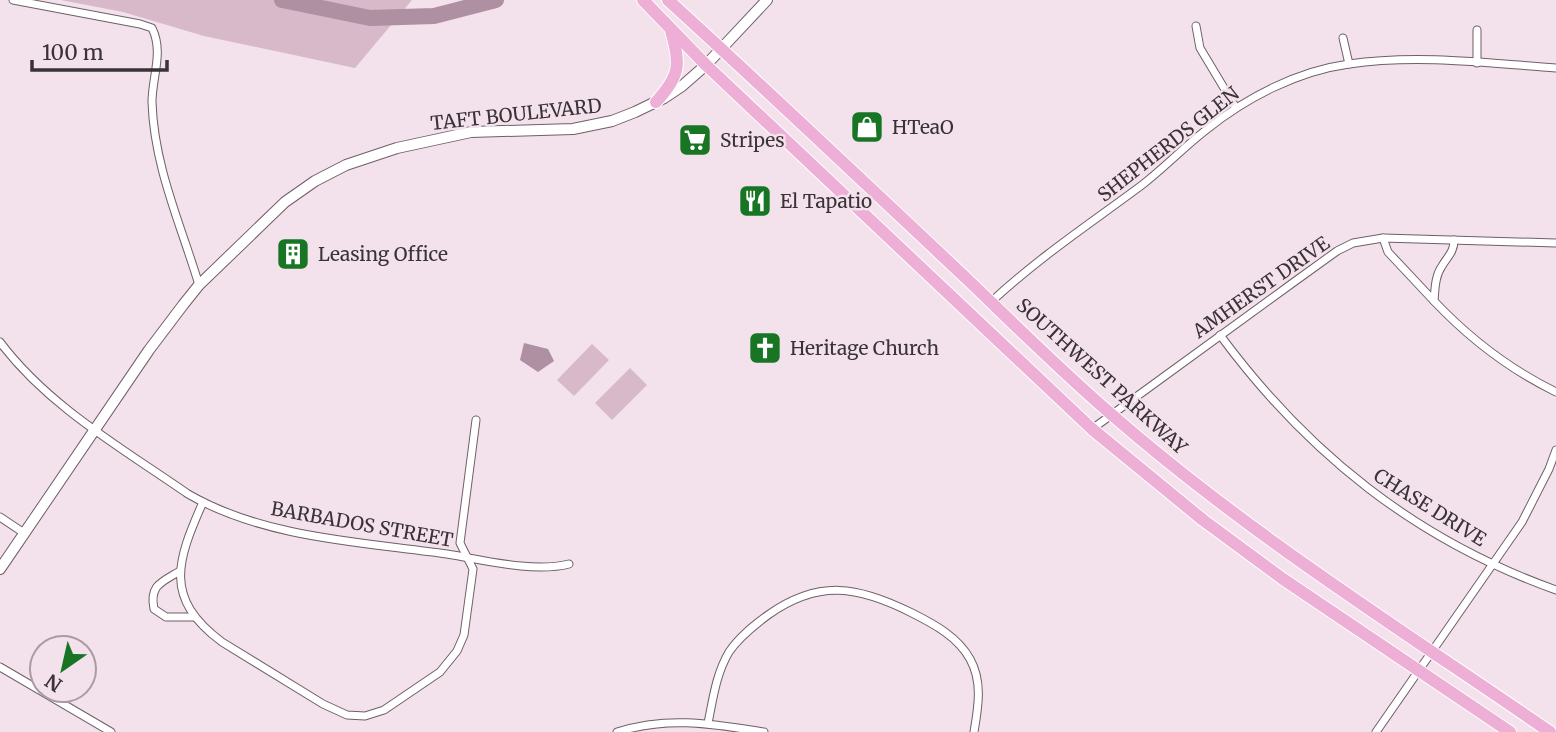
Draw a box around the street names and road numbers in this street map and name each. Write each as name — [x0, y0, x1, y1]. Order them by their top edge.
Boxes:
street label: SHEPHERDS GLEN — [1092, 81, 1244, 207]
street label: TAFT BOULEVARD — [429, 93, 603, 135]
street label: AMHERST DRIVE — [1187, 231, 1334, 344]
street label: SOUTHWEST PARKWAY — [1012, 293, 1193, 460]
street label: CHASE DRIVE — [1369, 463, 1491, 551]
street label: BARBADOS STREET — [269, 496, 455, 552]

